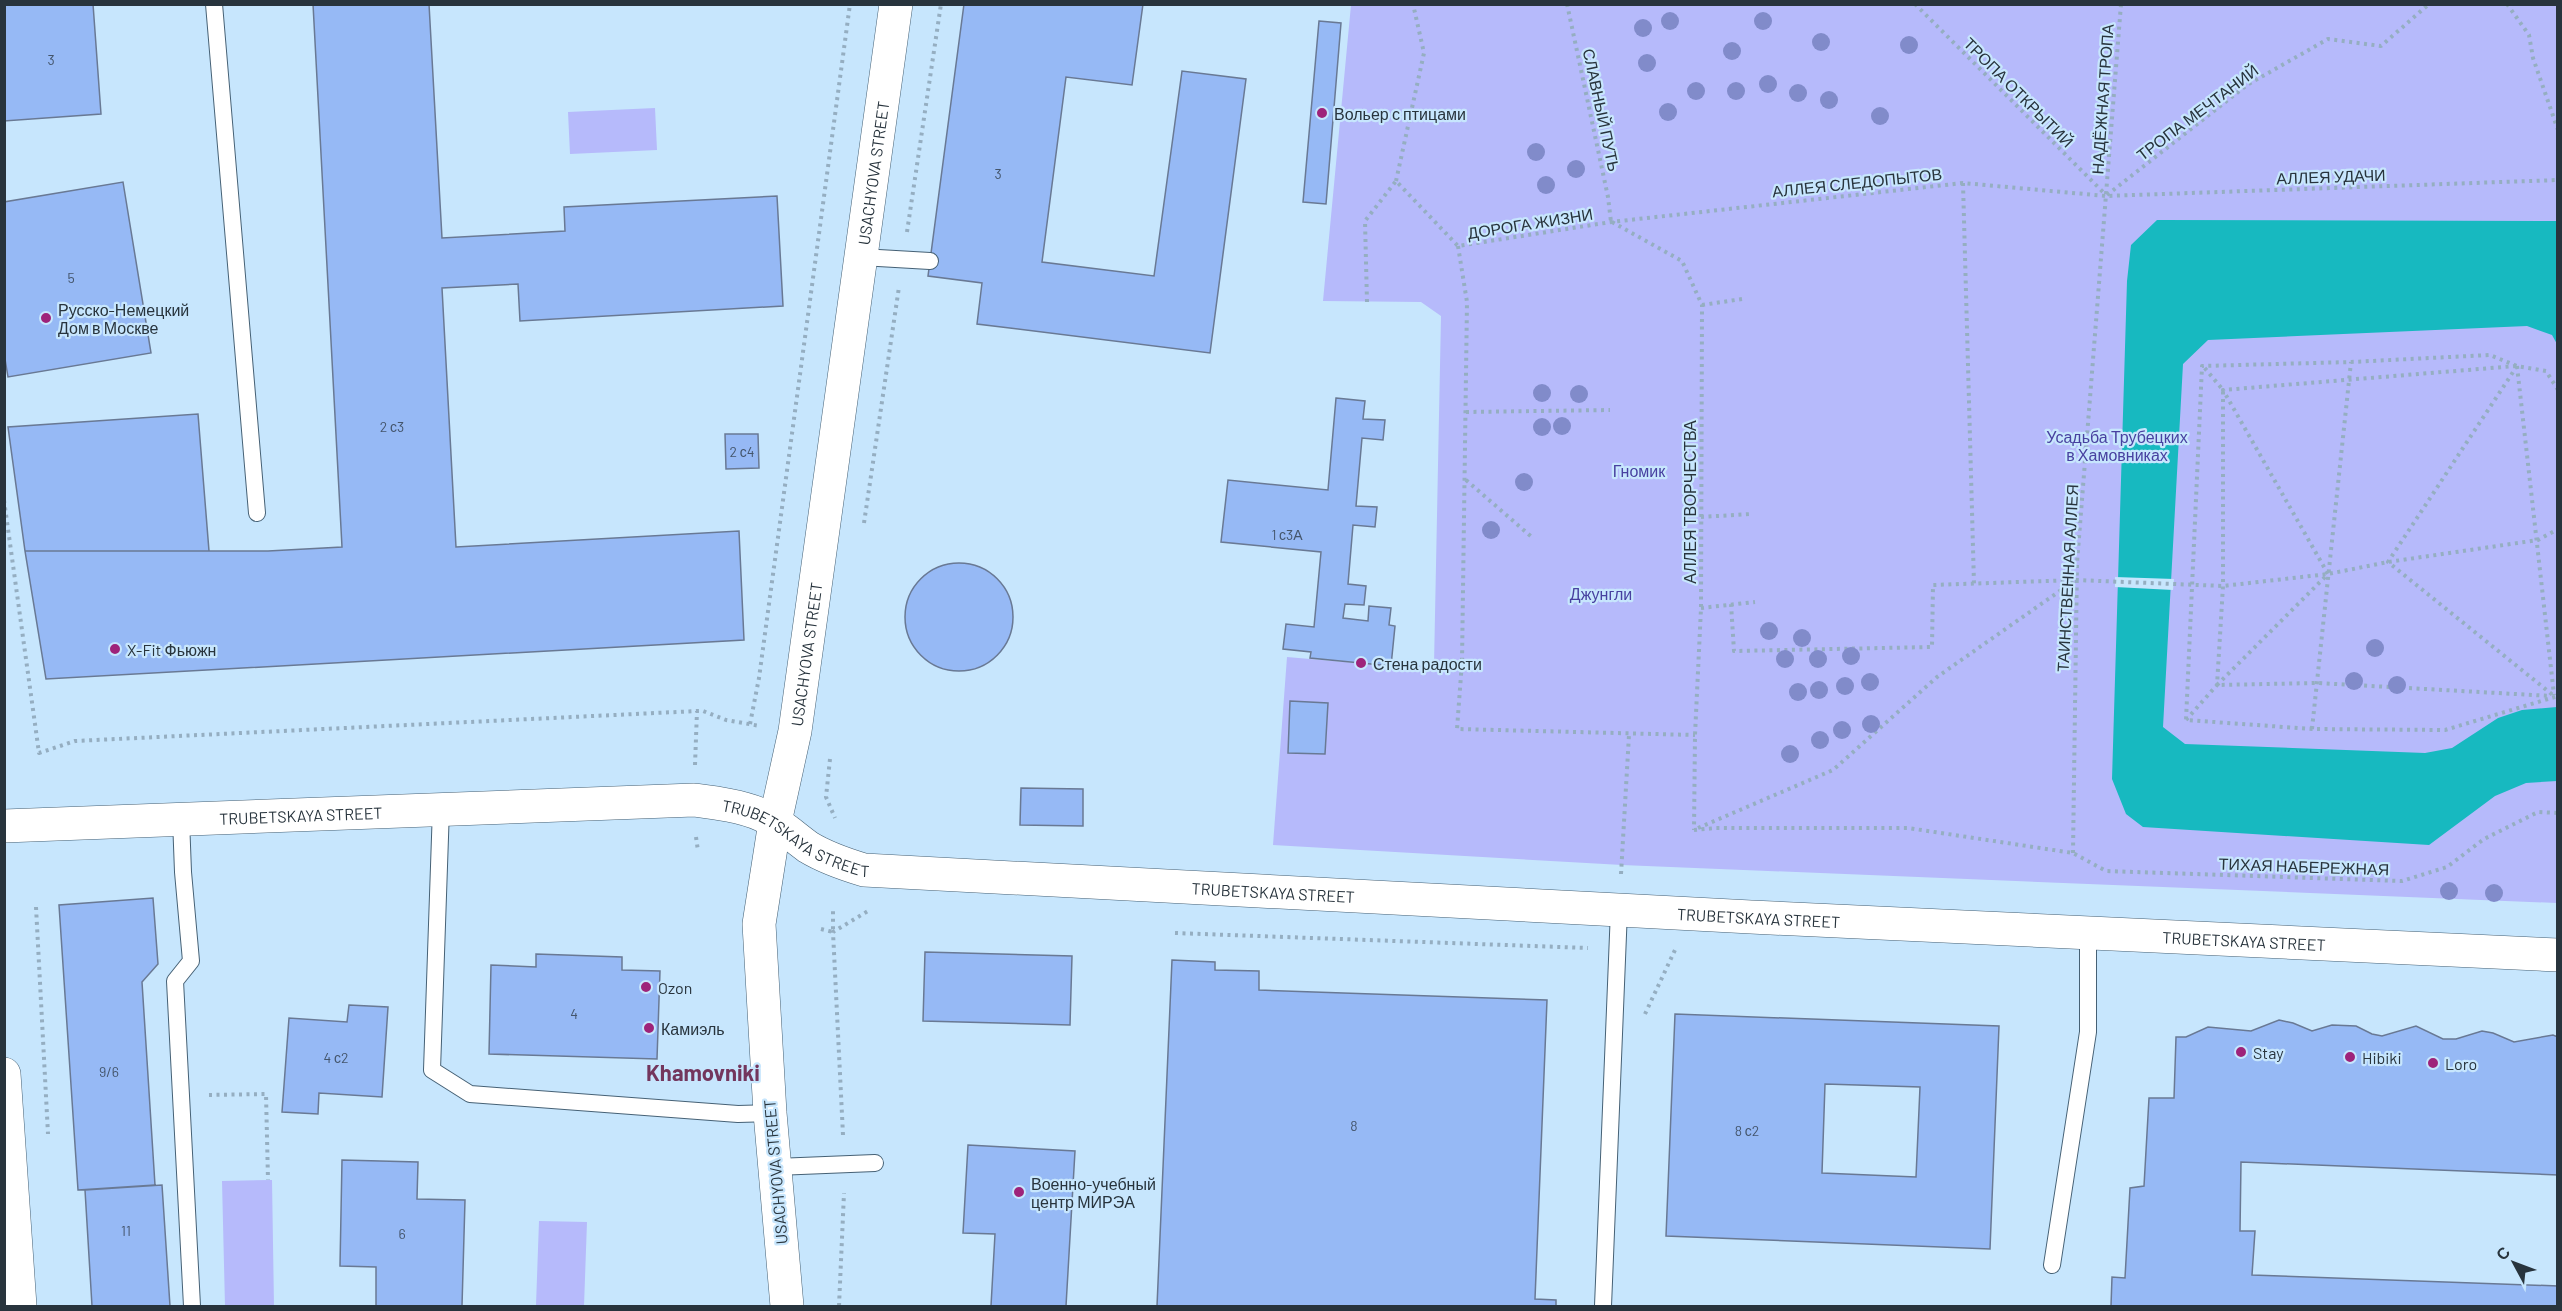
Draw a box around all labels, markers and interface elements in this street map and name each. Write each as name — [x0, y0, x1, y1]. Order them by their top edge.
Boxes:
street label: НАДЁЖНАЯ ТРОПА — [2087, 23, 2117, 175]
street label: ТРОПА ОТКРЫТИЙ — [1960, 33, 2078, 151]
street label: СЛАВНЫЙ ПУТЬ — [1580, 47, 1624, 173]
house number: 3 — [47, 51, 55, 68]
street label: ТРОПА МЕЧТАНИЙ — [2133, 60, 2261, 164]
street label: USACHYOVA STREET — [853, 100, 892, 246]
place label: Вольер с птицами — [1334, 104, 1466, 123]
marker: Вольер с птицами — [1315, 106, 1329, 120]
street label: АЛЛЕЯ СЛЕДОПЫТОВ — [1771, 164, 1943, 200]
house number: 3 — [994, 165, 1002, 182]
street label: АЛЛЕЯ УДАЧИ — [2276, 165, 2386, 187]
street label: ДОРОГА ЖИЗНИ — [1466, 204, 1594, 242]
house number: 5 — [67, 269, 75, 286]
place label: Русско-Немецкий Дом в Москве — [58, 300, 189, 337]
marker: Русско-Немецкий Дом в Москве — [39, 311, 53, 325]
house number: 2 с3 — [380, 418, 404, 435]
street label: АЛЛЕЯ ТВОРЧЕСТВА — [1680, 420, 1699, 584]
park label: Усадьба Трубецких в Хамовниках — [2046, 427, 2188, 464]
house number: 2 с4 — [729, 443, 755, 460]
park label: Гномик — [1613, 461, 1666, 480]
street label: ТАИНСТВЕННАЯ АЛЛЕЯ — [2053, 484, 2081, 672]
house number: 1 с3А — [1271, 526, 1303, 543]
street label: USACHYOVA STREET — [786, 581, 825, 727]
park label: Джунгли — [1570, 584, 1632, 603]
place label: X-Fit Фьюжн — [127, 640, 216, 659]
marker: X-Fit Фьюжн — [108, 642, 122, 656]
place label: Стена радости — [1373, 654, 1482, 673]
marker: Стена радости — [1354, 656, 1368, 670]
street label: TRUBETSKAYA STREET — [721, 795, 870, 880]
street label: TRUBETSKAYA STREET — [219, 802, 383, 827]
street label: ТИХАЯ НАБЕРЕЖНАЯ — [2218, 854, 2390, 878]
street label: TRUBETSKAYA STREET — [1191, 878, 1355, 905]
street label: TRUBETSKAYA STREET — [1677, 904, 1841, 931]
street label: TRUBETSKAYA STREET — [2162, 927, 2326, 954]
place label: Ozon — [658, 978, 692, 997]
marker: Ozon — [639, 980, 653, 994]
house number: 4 — [570, 1005, 578, 1022]
place label: Камиэль — [661, 1019, 725, 1038]
marker: Камиэль — [642, 1021, 656, 1035]
place label: Stay — [2253, 1043, 2284, 1062]
marker: Stay — [2234, 1045, 2248, 1059]
place label: Hibiki — [2362, 1048, 2401, 1067]
house number: 4 с2 — [323, 1049, 349, 1066]
marker: Hibiki — [2343, 1050, 2357, 1064]
place label: Loro — [2445, 1054, 2477, 1073]
marker: Loro — [2426, 1056, 2440, 1070]
district label: Khamovniki — [646, 1059, 760, 1085]
house number: 9/6 — [99, 1063, 119, 1080]
street label: USACHYOVA STREET — [759, 1099, 791, 1245]
house number: 8 — [1350, 1117, 1358, 1134]
house number: 8 с2 — [1735, 1122, 1759, 1139]
place label: Военно-учебный центр МИРЭА — [1031, 1174, 1156, 1211]
marker: Военно-учебный центр МИРЭА — [1012, 1185, 1026, 1199]
house number: 11 — [121, 1222, 131, 1239]
house number: 6 — [398, 1225, 406, 1242]
north arrow — [2484, 1233, 2544, 1293]
text: С — [2491, 1242, 2514, 1263]

